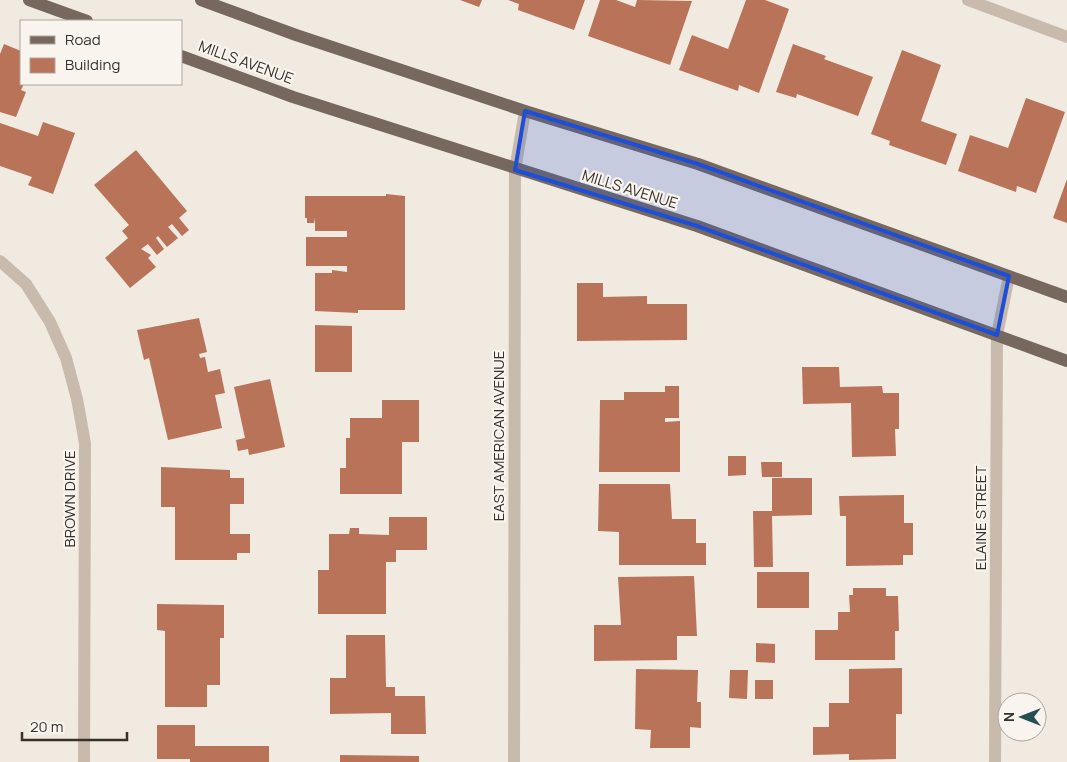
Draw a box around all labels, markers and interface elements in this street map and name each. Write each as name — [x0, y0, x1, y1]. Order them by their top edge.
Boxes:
legend — [20, 20, 182, 85]
text: Road — [65, 29, 101, 50]
street label: MILLS AVENUE — [196, 35, 296, 89]
text: Building — [65, 54, 120, 75]
street label: MILLS AVENUE — [580, 164, 680, 214]
street label: EAST AMERICAN AVENUE — [488, 351, 509, 521]
street label: BROWN DRIVE — [59, 451, 80, 548]
street label: ELAINE STREET — [970, 466, 991, 570]
north arrow — [997, 692, 1047, 742]
scale bar — [22, 710, 128, 742]
text: N — [999, 712, 1018, 722]
text: 20 m — [30, 716, 63, 737]

